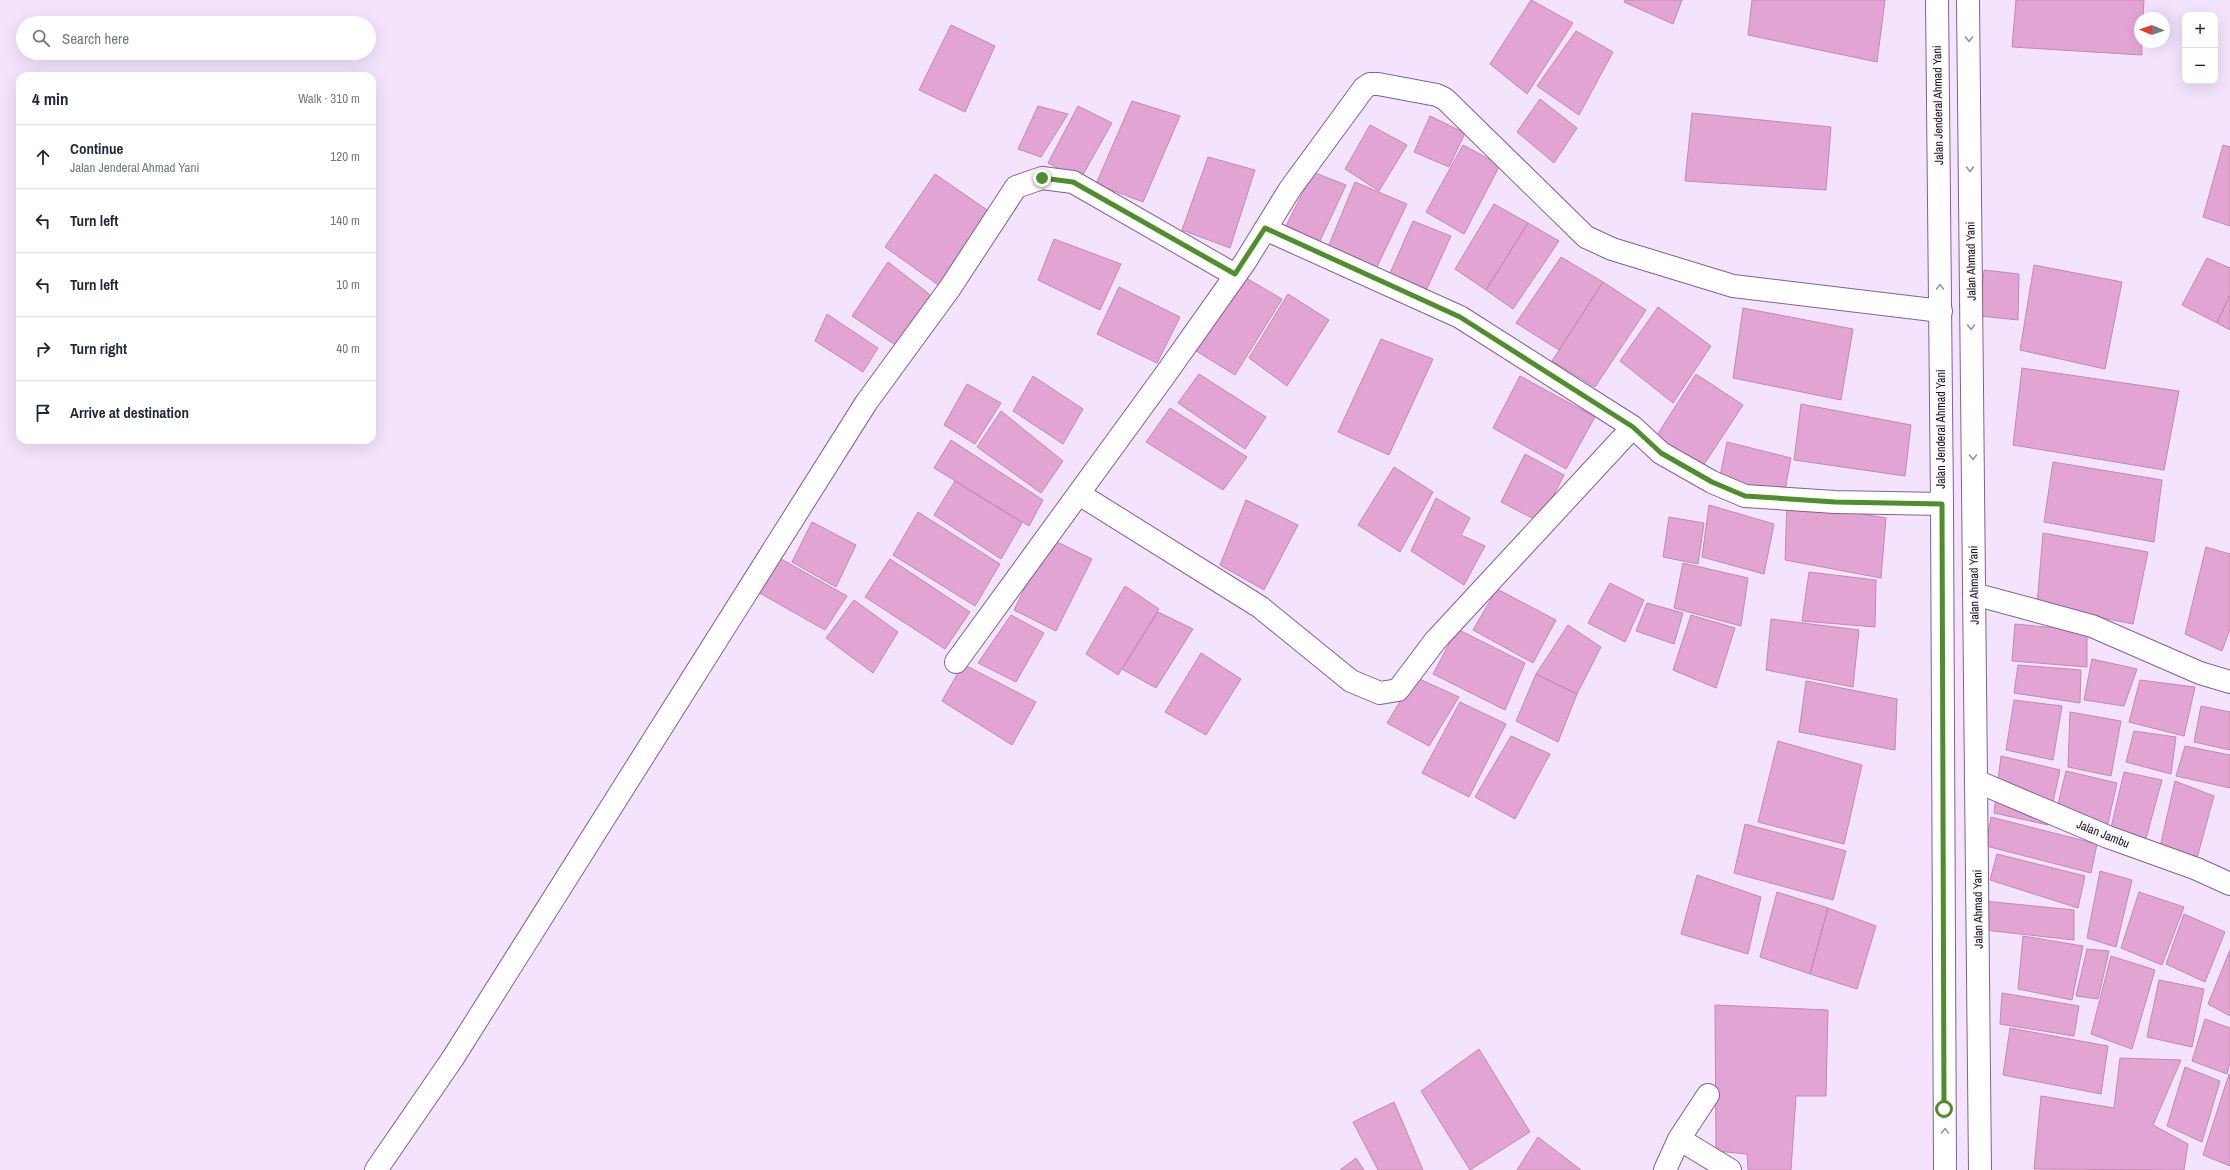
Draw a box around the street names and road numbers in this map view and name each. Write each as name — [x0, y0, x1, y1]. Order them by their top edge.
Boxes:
street label: Jalan Jenderal Ahmad Yani — [1929, 45, 1947, 165]
street label: Jalan Ahmad Yani — [1962, 221, 1980, 301]
street label: Jalan Jenderal Ahmad Yani — [1933, 369, 1949, 489]
street label: Jalan Ahmad Yani — [1965, 545, 1983, 625]
street label: Jalan Jambu — [2074, 816, 2132, 852]
street label: Jalan Ahmad Yani — [1969, 869, 1987, 949]

